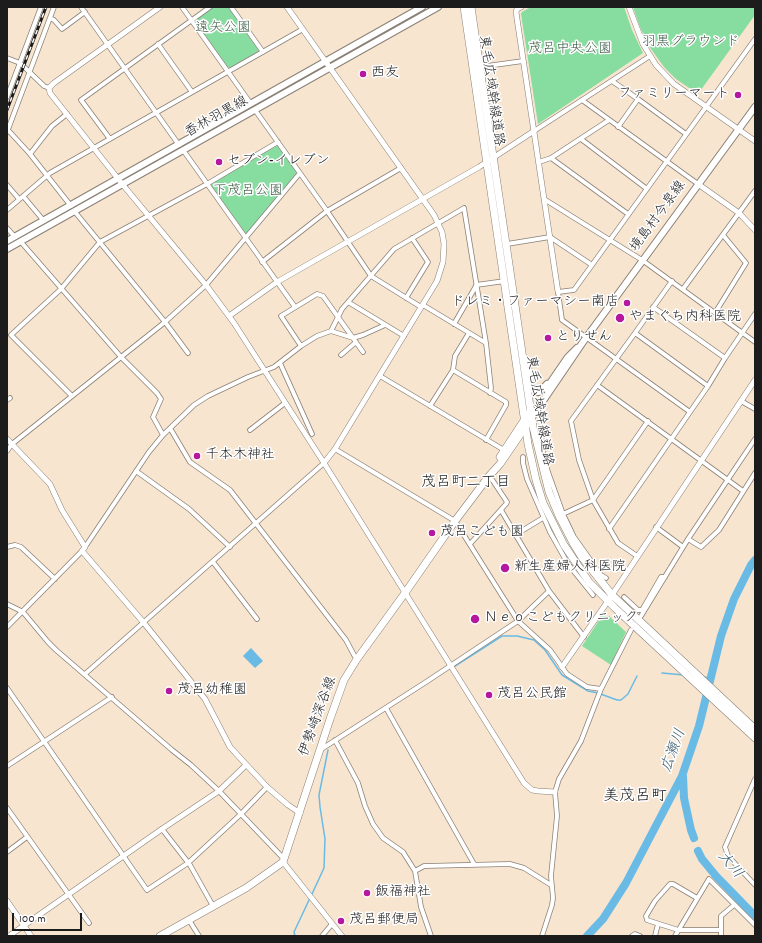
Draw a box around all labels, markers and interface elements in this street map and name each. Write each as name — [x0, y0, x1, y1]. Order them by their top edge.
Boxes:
park label: 遠矢公園 — [195, 21, 251, 37]
street label: 東毛広域幹線道路 — [474, 34, 506, 148]
park label: 羽黒グラウンド — [642, 35, 740, 51]
park label: 茂呂中央公園 — [528, 42, 612, 58]
place label: 西友 — [371, 66, 399, 82]
marker: 西友 — [358, 69, 368, 79]
place label: ファミリーマート — [618, 87, 730, 103]
marker: ファミリーマート — [733, 90, 743, 100]
street label: 香林羽黒線 — [182, 94, 252, 142]
place label: セブン-イレブン — [227, 154, 330, 170]
marker: セブン-イレブン — [214, 157, 224, 167]
street label: 境島村今泉線 — [628, 178, 690, 256]
park label: 下茂呂公園 — [213, 184, 283, 200]
place label: ドレミ・ファーマシー南店 — [451, 295, 619, 311]
marker: ドレミ・ファーマシー南店 — [622, 298, 632, 308]
place label: やまぐち内科医院 — [629, 310, 741, 326]
marker: やまぐち内科医院 — [614, 312, 626, 324]
place label: とりせん — [556, 330, 612, 346]
marker: とりせん — [543, 333, 553, 343]
street label: 東毛広域幹線道路 — [521, 354, 555, 468]
place label: 千本木神社 — [205, 448, 275, 464]
marker: 千本木神社 — [192, 451, 202, 461]
district label: 茂呂町二丁目 — [421, 475, 511, 493]
place label: 茂呂こども園 — [440, 525, 524, 541]
marker: 茂呂こども園 — [427, 528, 437, 538]
place label: 新生産婦人科医院 — [514, 560, 626, 576]
marker: 新生産婦人科医院 — [499, 562, 511, 574]
place label: Ｎｅｏこどもクリニック — [484, 611, 638, 627]
marker: Ｎｅｏこどもクリニック — [469, 613, 481, 625]
street label: 伊勢崎深谷線 — [297, 675, 341, 759]
place label: 茂呂幼稚園 — [177, 683, 247, 699]
marker: 茂呂幼稚園 — [164, 686, 174, 696]
place label: 茂呂公民館 — [497, 687, 567, 703]
marker: 茂呂公民館 — [484, 690, 494, 700]
water label: 広瀬川 — [659, 727, 691, 775]
district label: 美茂呂町 — [603, 788, 667, 808]
water label: 大川 — [712, 849, 746, 883]
place label: 飯福神社 — [375, 885, 431, 901]
marker: 飯福神社 — [362, 888, 372, 898]
scale bar — [14, 905, 84, 931]
text: 100 m — [19, 911, 46, 928]
place label: 茂呂郵便局 — [349, 913, 419, 929]
marker: 茂呂郵便局 — [336, 916, 346, 926]

